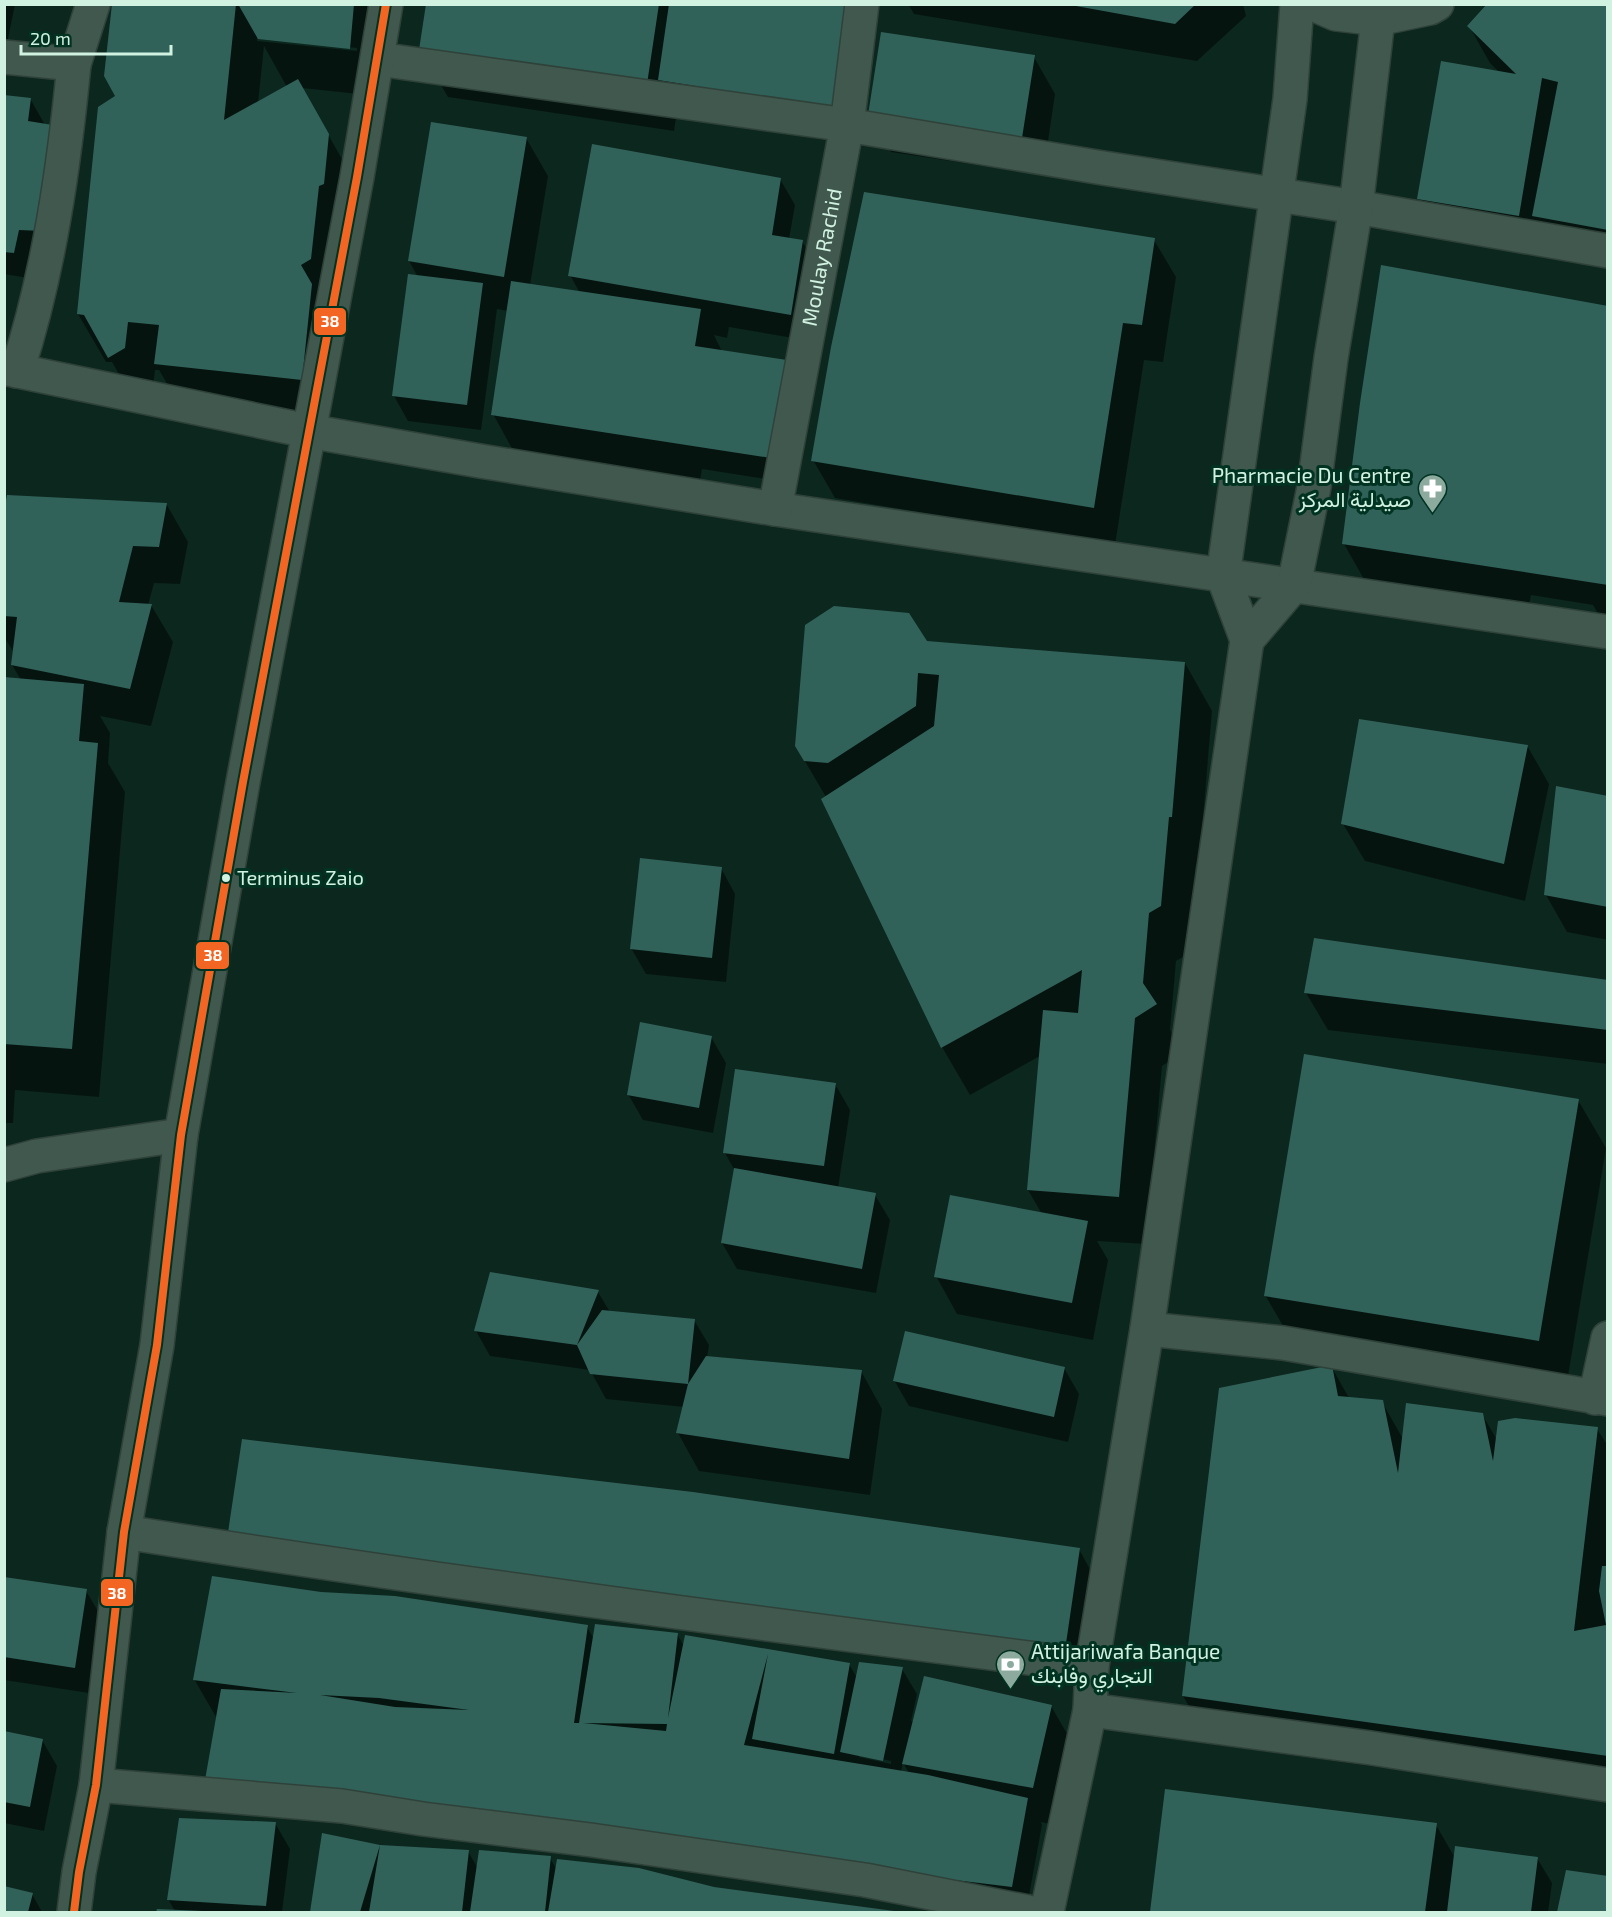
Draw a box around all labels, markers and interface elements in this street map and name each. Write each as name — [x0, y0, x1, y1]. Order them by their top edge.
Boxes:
scale bar — [21, 18, 171, 56]
text: 20 m — [30, 27, 71, 49]
street label: Moulay Rachid — [796, 186, 846, 328]
line badge: 38 — [313, 307, 347, 336]
text: 38 — [320, 311, 340, 330]
place label: Pharmacie Du Centre صيدلية المركز — [1212, 462, 1411, 513]
pharmacy icon: Pharmacie Du Centre صيدلية المركز — [1416, 472, 1448, 514]
place label: Terminus Zaio — [237, 865, 364, 889]
marker: Terminus Zaio — [220, 872, 232, 884]
line badge: 38 — [195, 941, 230, 970]
text: 38 — [203, 945, 223, 964]
line badge: 38 — [100, 1578, 134, 1607]
text: 38 — [107, 1583, 127, 1602]
place label: Attijariwafa Banque التجاري وفابنك — [1031, 1638, 1220, 1693]
bank icon: Attijariwafa Banque التجاري وفابنك — [994, 1648, 1026, 1690]

